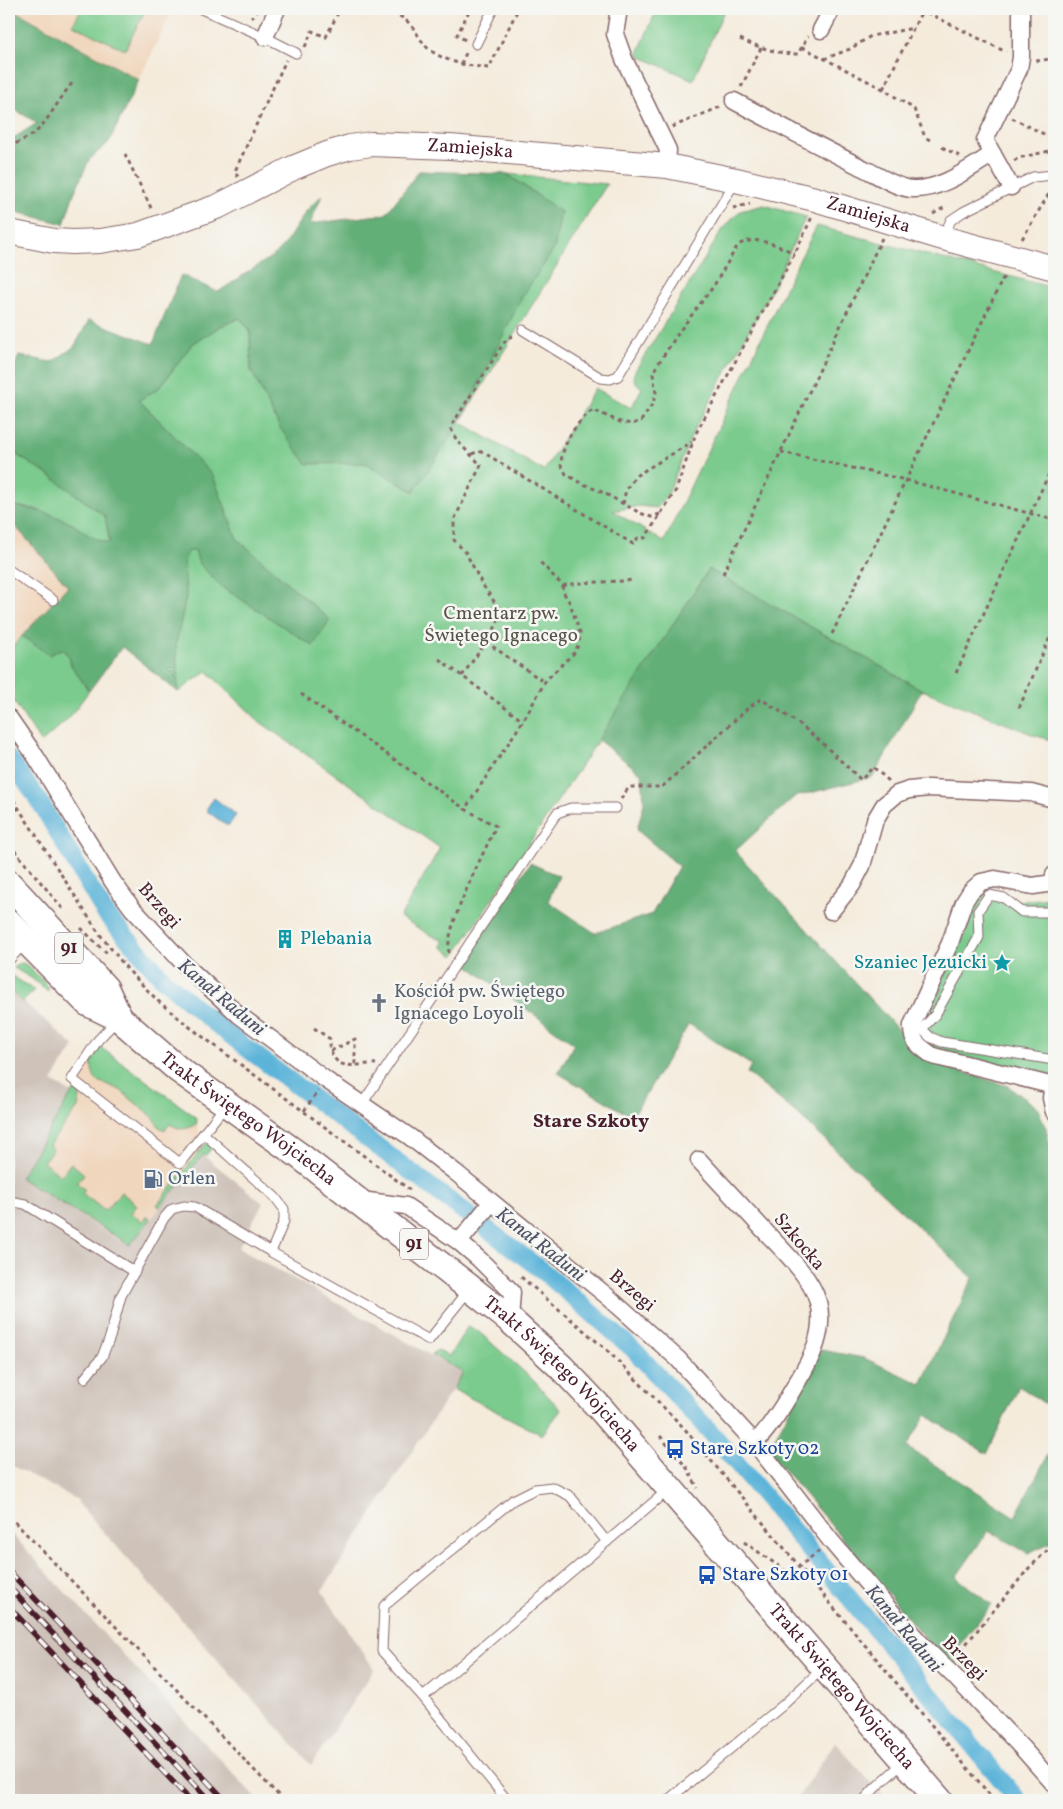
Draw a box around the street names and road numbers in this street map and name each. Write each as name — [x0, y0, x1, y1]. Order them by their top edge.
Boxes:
street label: Zamiejska — [427, 133, 514, 165]
street label: Zamiejska — [823, 190, 913, 240]
street label: Brzegi — [132, 877, 187, 935]
road number: 91 — [55, 932, 83, 964]
street label: Trakt Świętego Wojciecha — [154, 1046, 341, 1192]
street label: Szkocka — [767, 1208, 831, 1276]
road number: 91 — [400, 1228, 428, 1260]
street label: Brzegi — [603, 1264, 661, 1318]
street label: Trakt Świętego Wojciecha — [477, 1290, 646, 1458]
street label: Trakt Świętego Wojciecha — [762, 1598, 921, 1776]
street label: Brzegi — [936, 1631, 992, 1687]

